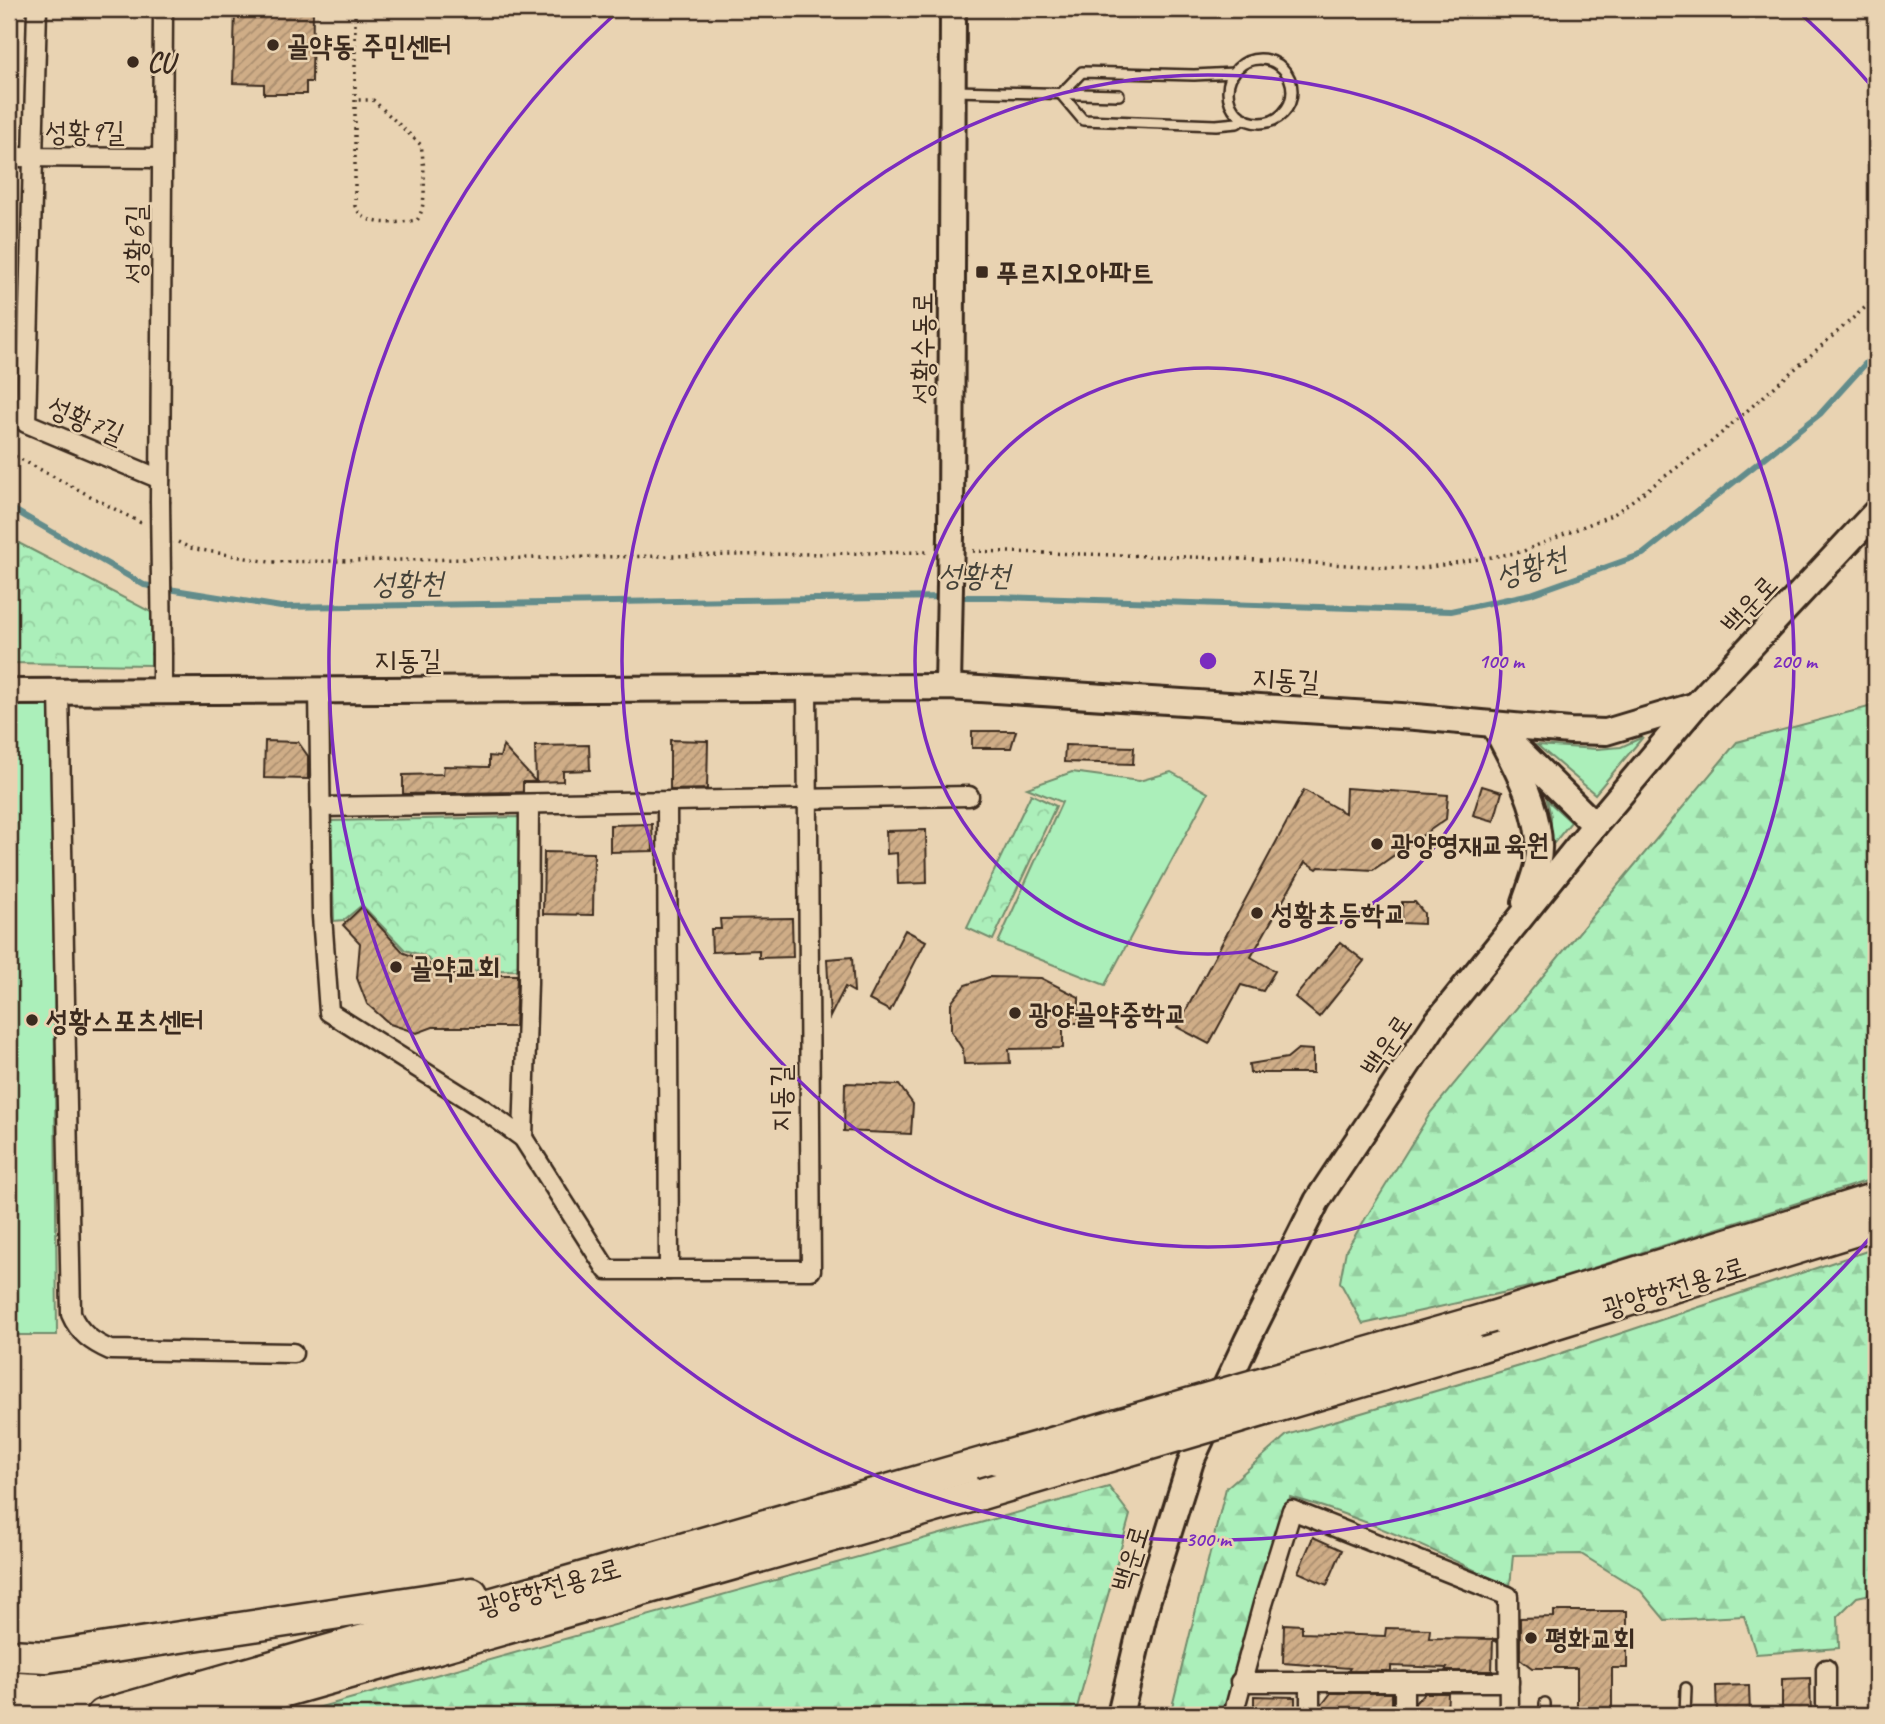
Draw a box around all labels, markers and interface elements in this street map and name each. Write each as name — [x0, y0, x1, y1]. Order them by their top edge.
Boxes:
place label: 골약동 주민센터 — [287, 28, 452, 63]
marker: 골약동 주민센터 — [265, 37, 281, 53]
place label: CU — [147, 45, 179, 80]
marker: CU — [125, 54, 141, 70]
street label: 성황9길 — [45, 114, 125, 149]
street label: 성황6길 — [118, 204, 153, 284]
place label: 푸르지오아파트 — [996, 255, 1154, 290]
marker: 푸르지오아파트 — [974, 264, 990, 280]
street label: 성황수동로 — [905, 292, 940, 404]
street label: 성황7길 — [42, 388, 130, 452]
water label: 성황천 — [1491, 537, 1574, 596]
water label: 성황천 — [938, 556, 1013, 594]
water label: 성황천 — [370, 563, 446, 603]
street label: 백운로 — [1713, 567, 1785, 641]
street label: 지동길 — [374, 642, 442, 677]
text: 100 m — [1478, 648, 1526, 674]
text: 200 m — [1771, 648, 1819, 674]
centre of rings — [1196, 649, 1220, 673]
street label: 지동길 — [1251, 659, 1321, 699]
place label: 광양영재교육원 — [1391, 827, 1549, 862]
marker: 광양영재교육원 — [1369, 836, 1385, 852]
place label: 성황초등학교 — [1271, 896, 1406, 931]
marker: 성황초등학교 — [1249, 905, 1265, 921]
place label: 골약교회 — [410, 950, 500, 985]
marker: 골약교회 — [388, 959, 404, 975]
place label: 광양골약중학교 — [1029, 996, 1187, 1031]
place label: 성황스포츠센터 — [46, 1003, 204, 1038]
marker: 광양골약중학교 — [1007, 1005, 1023, 1021]
street label: 백운로 — [1353, 1007, 1419, 1083]
marker: 성황스포츠센터 — [24, 1012, 40, 1028]
street label: 지동길 — [763, 1064, 798, 1132]
street label: 광양항전용2로 — [1598, 1249, 1750, 1325]
street label: 백운로 — [1103, 1521, 1157, 1595]
text: 300 m — [1185, 1526, 1233, 1552]
street label: 광양항전용2로 — [473, 1550, 625, 1624]
place label: 평화교회 — [1545, 1621, 1635, 1656]
marker: 평화교회 — [1523, 1630, 1539, 1646]

